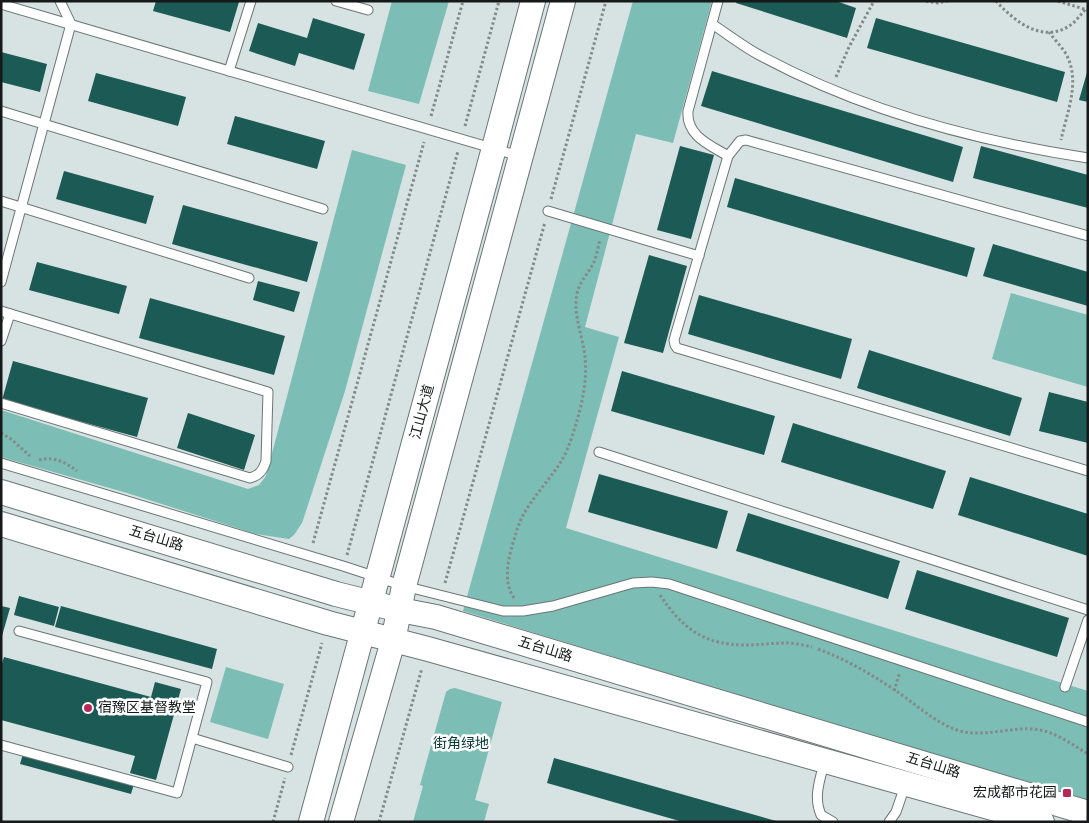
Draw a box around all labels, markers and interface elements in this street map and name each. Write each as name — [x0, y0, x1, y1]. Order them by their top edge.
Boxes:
street label: 江山大道 — [408, 383, 438, 441]
street label: 五台山路 — [127, 523, 185, 555]
street label: 五台山路 — [516, 634, 574, 666]
place label: 宿豫区基督教堂 — [98, 699, 196, 717]
marker: 宿豫区基督教堂 — [82, 702, 94, 714]
park label: 街角绿地 — [433, 736, 489, 753]
street label: 五台山路 — [904, 750, 962, 782]
place label: 宏成都市花园 — [973, 785, 1057, 802]
marker: 宏成都市花园 — [1061, 787, 1073, 799]

